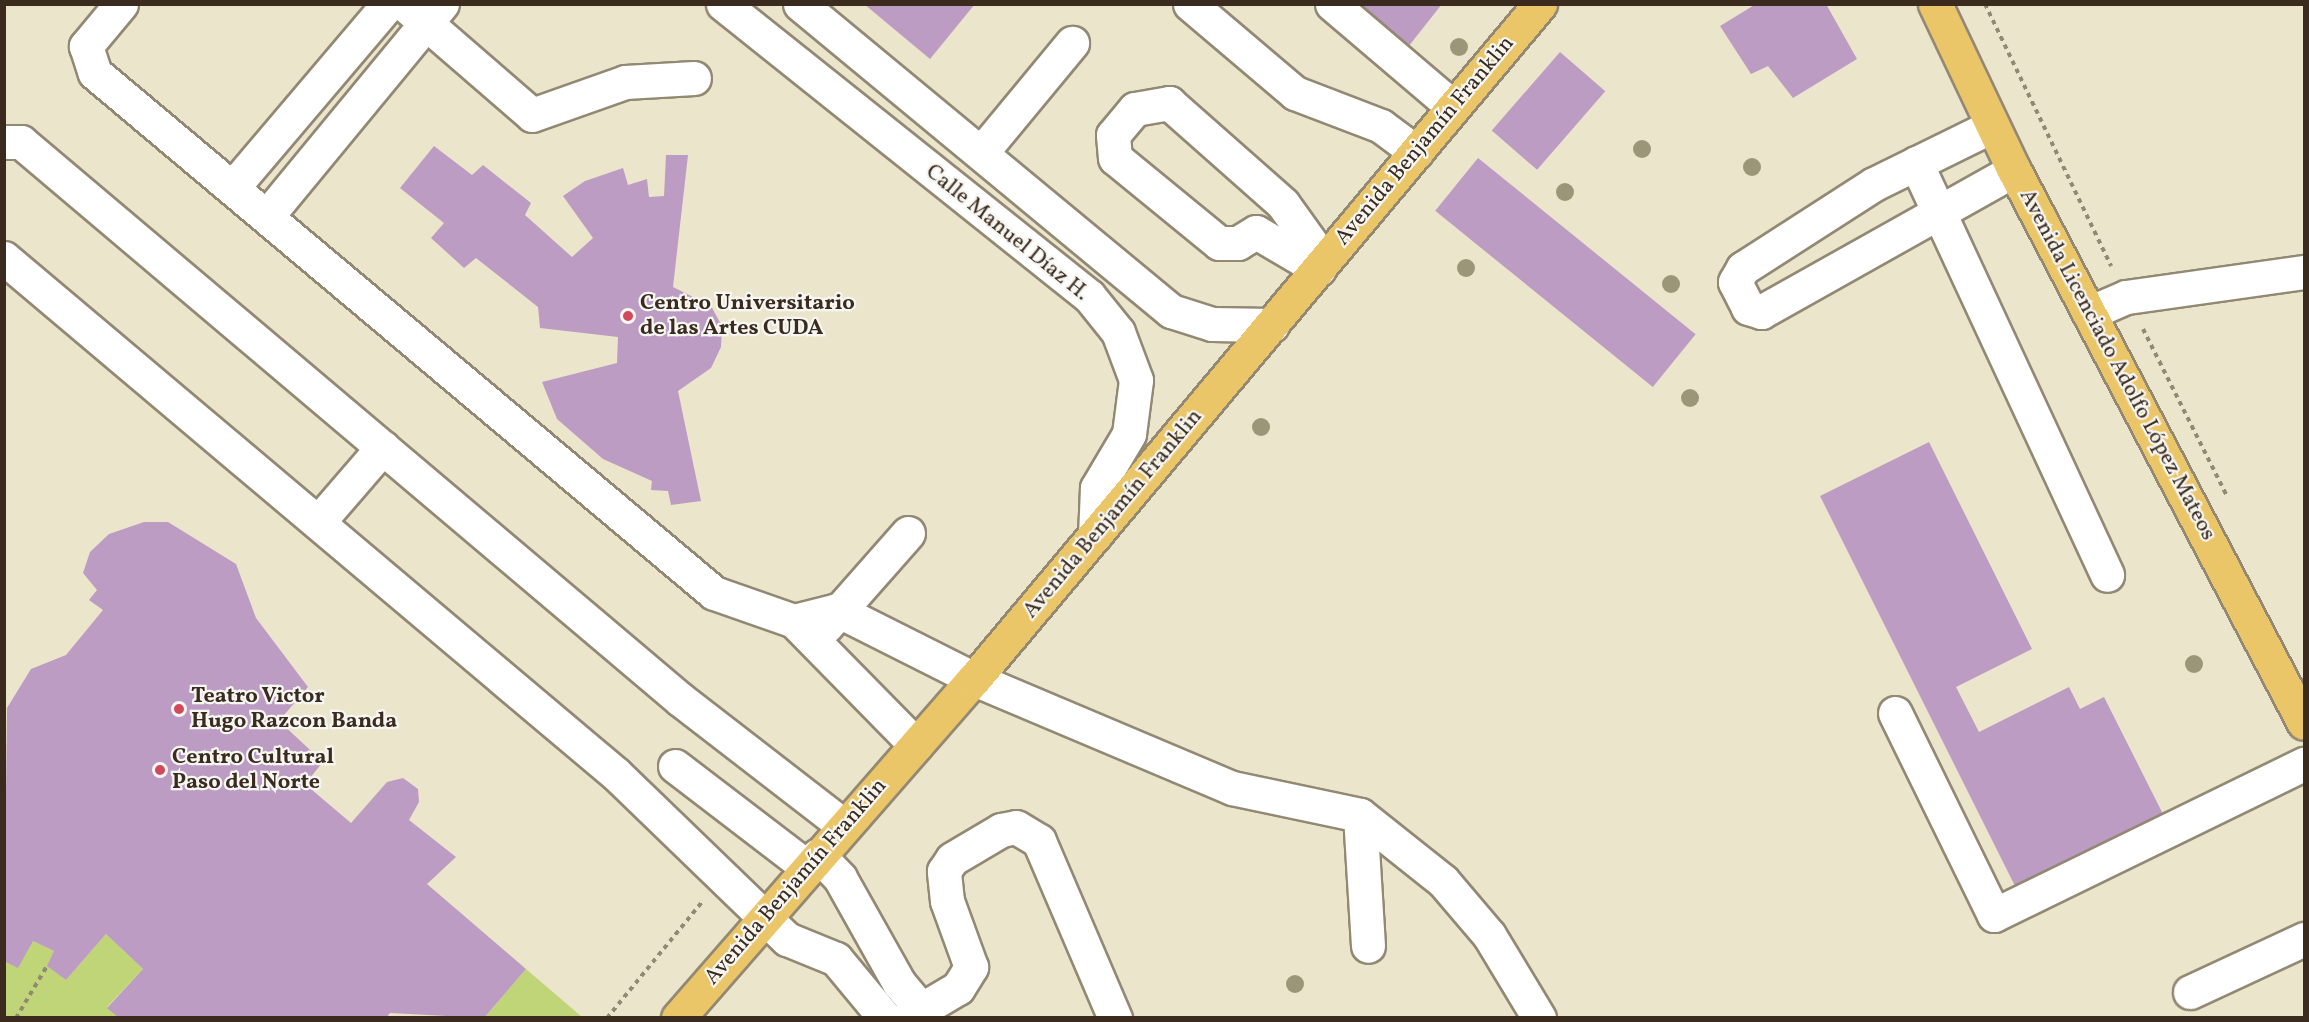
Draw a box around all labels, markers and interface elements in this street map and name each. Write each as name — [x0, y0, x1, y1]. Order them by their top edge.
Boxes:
street label: Avenida Benjamín Franklin — [1330, 31, 1520, 251]
street label: Calle Manuel Díaz H. — [920, 159, 1094, 307]
street label: Avenida Licenciado Adolfo López Mateos — [2013, 185, 2221, 545]
place label: Centro Universitario de las Artes CUDA — [640, 290, 855, 342]
marker: Centro Universitario de las Artes CUDA — [621, 309, 635, 323]
street label: Avenida Benjamín Franklin — [1018, 404, 1208, 624]
place label: Teatro Victor Hugo Razcon Banda — [191, 683, 397, 734]
marker: Teatro Victor Hugo Razcon Banda — [172, 702, 186, 716]
place label: Centro Cultural Paso del Norte — [172, 744, 334, 796]
marker: Centro Cultural Paso del Norte — [153, 763, 167, 777]
street label: Avenida Benjamín Franklin — [699, 773, 893, 991]

